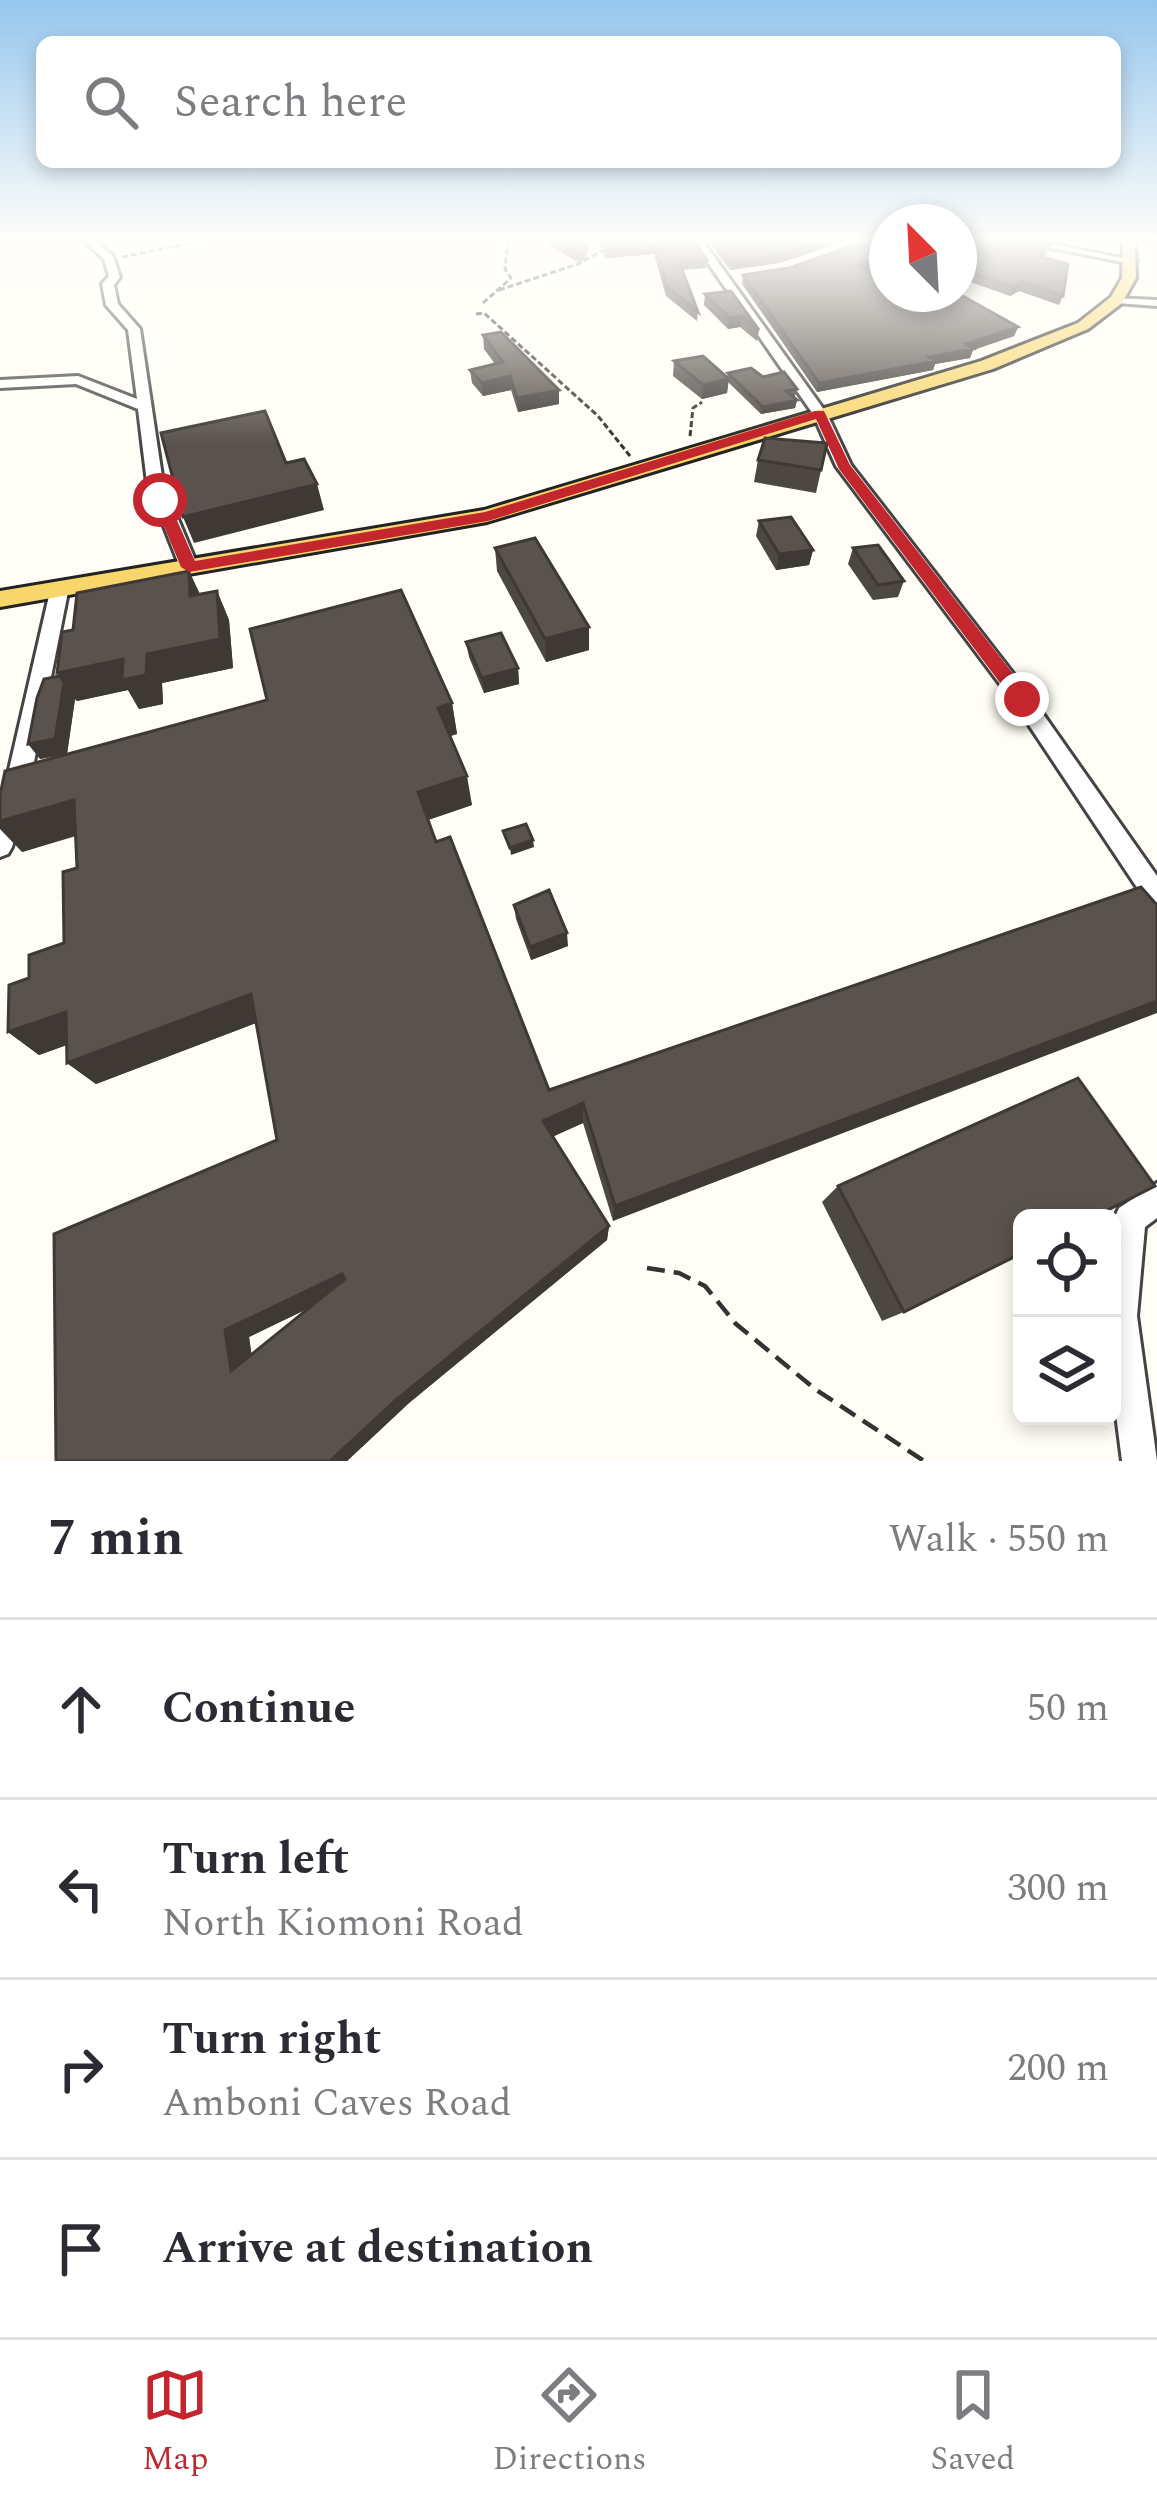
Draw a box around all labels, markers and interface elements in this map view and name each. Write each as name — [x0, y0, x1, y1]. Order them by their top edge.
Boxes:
search box — [36, 36, 1121, 168]
text: Search here — [174, 68, 407, 137]
icon: search — [78, 69, 144, 135]
north arrow — [869, 204, 977, 312]
route start — [133, 473, 187, 527]
route end — [995, 672, 1049, 726]
map controls — [1013, 1209, 1121, 1425]
button: locate — [1013, 1209, 1121, 1317]
button: layers — [1013, 1317, 1121, 1425]
text: 7 min — [48, 1500, 184, 1578]
text: Walk · 550 m — [888, 1510, 1109, 1569]
text: Continue — [162, 1674, 355, 1743]
icon: ahead — [48, 1676, 114, 1742]
text: 50 m — [1027, 1679, 1109, 1738]
text: Turn left — [162, 1825, 349, 1894]
icon: left — [48, 1856, 114, 1922]
text: 300 m — [1007, 1859, 1109, 1918]
text: North Kiomoni Road — [162, 1894, 524, 1953]
text: Turn right — [162, 2005, 381, 2074]
icon: right — [48, 2036, 114, 2102]
text: 200 m — [1007, 2039, 1109, 2098]
text: Amboni Caves Road — [162, 2074, 511, 2133]
text: Arrive at destination — [162, 2214, 593, 2283]
icon: arrive — [48, 2216, 114, 2282]
tab: Map — [142, 2362, 208, 2484]
tab: Directions — [492, 2362, 646, 2484]
tab: Saved — [930, 2362, 1015, 2484]

